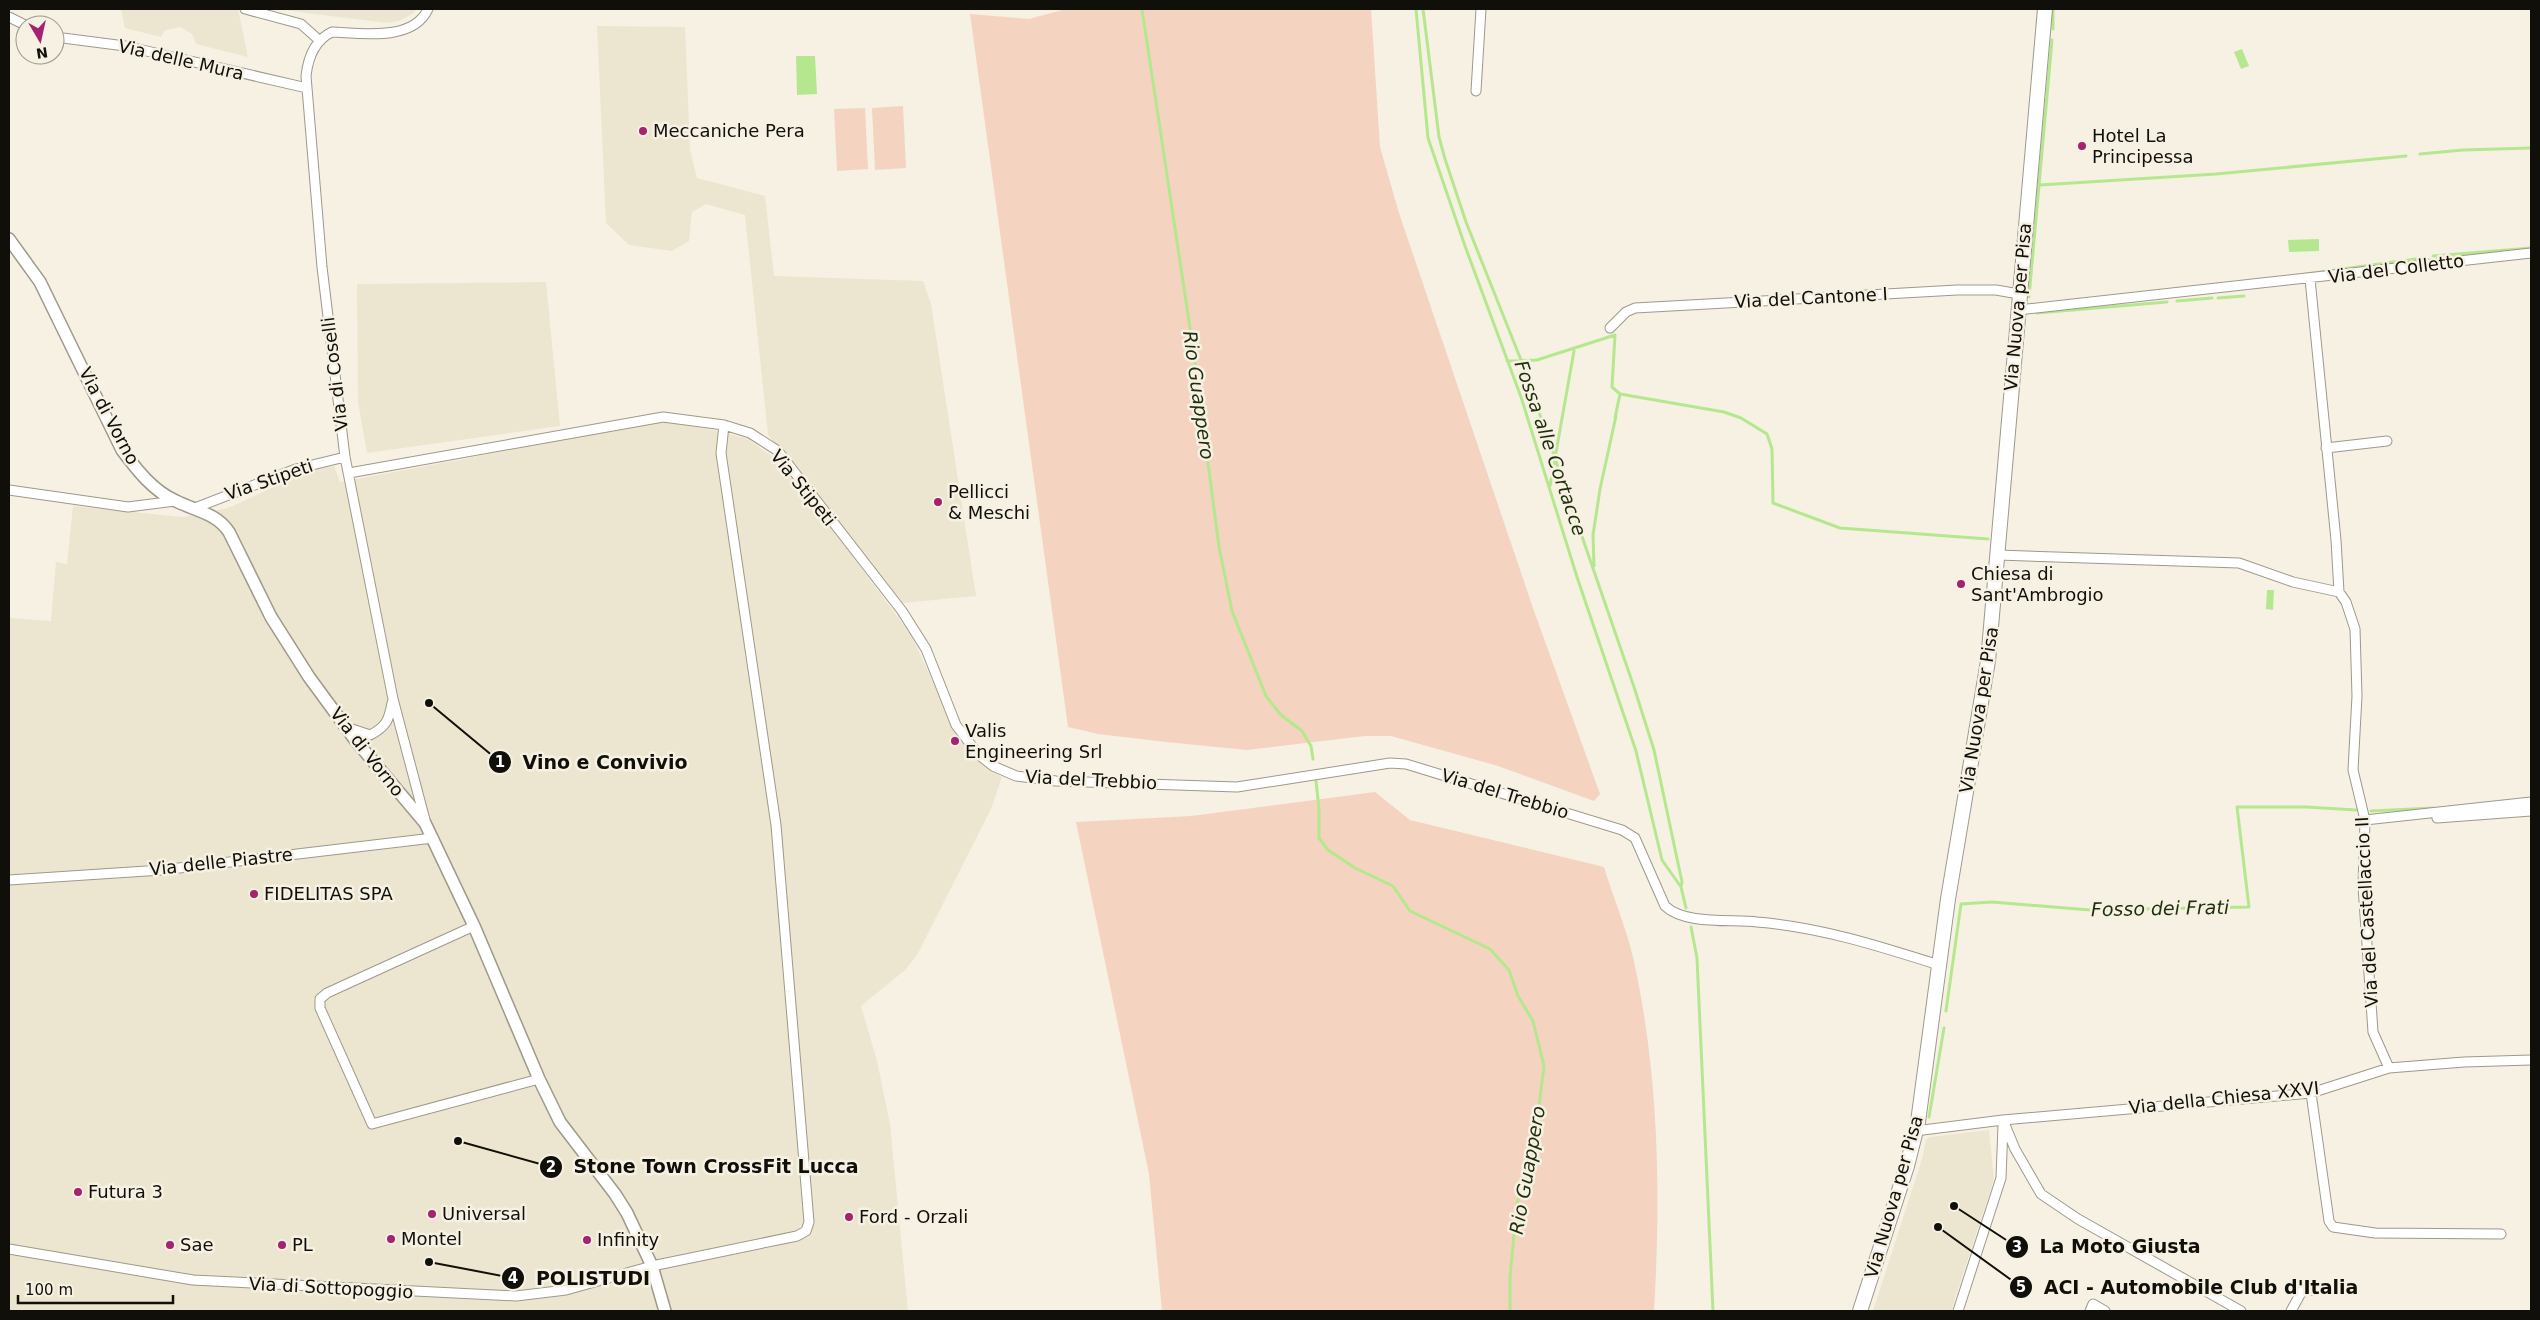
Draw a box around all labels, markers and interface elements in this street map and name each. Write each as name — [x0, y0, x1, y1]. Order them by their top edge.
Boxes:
north arrow — [15, 15, 65, 65]
street label: Via delle Mura — [116, 35, 246, 84]
text: N — [35, 44, 49, 62]
place label: Meccaniche Pera — [653, 120, 805, 141]
marker: Meccaniche Pera — [637, 125, 649, 137]
place label: Hotel La Principessa — [2092, 125, 2194, 167]
marker: Hotel La Principessa — [2076, 140, 2088, 152]
street label: Via Nuova per Pisa — [2000, 222, 2035, 392]
street label: Via del Colletto — [2327, 250, 2465, 287]
street label: Via del Cantone I — [1734, 283, 1888, 312]
street label: Via di Coselli — [317, 316, 352, 432]
water label: Rio Guappero — [1179, 329, 1219, 461]
water label: Fossa alle Cortacce — [1511, 357, 1591, 539]
street label: Via di Vorno — [75, 363, 144, 468]
street label: Via Stipeti — [766, 445, 840, 530]
street label: Via Stipeti — [222, 455, 316, 504]
place label: Pellicci & Meschi — [948, 481, 1030, 523]
marker: Pellicci & Meschi — [932, 496, 944, 508]
place label: Chiesa di Sant'Ambrogio — [1971, 563, 2104, 605]
marker: Chiesa di Sant'Ambrogio — [1955, 578, 1967, 590]
street label: Via Nuova per Pisa — [1955, 625, 2002, 795]
street label: Via di Vorno — [326, 703, 409, 800]
place label: Valis Engineering Srl — [965, 720, 1103, 762]
marker: Valis Engineering Srl — [949, 735, 961, 747]
callout: Vino e Convivio — [487, 745, 697, 779]
text: Vino e Convivio — [523, 751, 687, 773]
text: 1 — [495, 753, 505, 771]
street label: Via del Trebbio — [1439, 764, 1571, 823]
street label: Via del Trebbio — [1024, 766, 1158, 793]
street label: Via del Castellaccio II — [2351, 816, 2382, 1008]
street label: Via delle Piastre — [148, 844, 294, 879]
place label: FIDELITAS SPA — [264, 883, 393, 904]
marker: FIDELITAS SPA — [248, 888, 260, 900]
water label: Fosso dei Frati — [2091, 896, 2230, 920]
street label: Via della Chiesa XXVI — [2128, 1077, 2320, 1118]
water label: Rio Guappero — [1505, 1104, 1549, 1236]
street label: Via Nuova per Pisa — [1860, 1113, 1927, 1281]
callout: Stone Town CrossFit Lucca — [539, 1150, 869, 1184]
text: Stone Town CrossFit Lucca — [573, 1155, 859, 1177]
text: 2 — [546, 1158, 556, 1176]
place label: Futura 3 — [88, 1181, 163, 1202]
marker: Futura 3 — [72, 1186, 84, 1198]
place label: Universal — [442, 1203, 526, 1224]
place label: Ford - Orzali — [859, 1206, 968, 1227]
marker: Universal — [426, 1208, 438, 1220]
marker: Ford - Orzali — [843, 1211, 855, 1223]
place label: Montel — [401, 1228, 462, 1249]
place label: Infinity — [597, 1229, 660, 1250]
callout: La Moto Giusta — [2005, 1230, 2211, 1264]
marker: Montel — [385, 1233, 397, 1245]
place label: Sae — [180, 1234, 214, 1255]
place label: PL — [292, 1234, 313, 1255]
marker: Infinity — [581, 1234, 593, 1246]
text: La Moto Giusta — [2039, 1235, 2201, 1257]
text: 3 — [2012, 1238, 2022, 1256]
marker: Sae — [164, 1239, 176, 1251]
marker: PL — [276, 1239, 288, 1251]
callout: POLISTUDI — [501, 1261, 660, 1295]
text: POLISTUDI — [536, 1267, 650, 1289]
text: 4 — [508, 1269, 518, 1287]
callout: ACI - Automobile Club d'Italia — [2009, 1270, 2368, 1304]
scale bar — [18, 1272, 172, 1304]
street label: Via di Sottopoggio — [248, 1273, 414, 1302]
text: ACI - Automobile Club d'Italia — [2044, 1276, 2358, 1298]
text: 5 — [2016, 1278, 2026, 1296]
text: 100 m — [25, 1281, 73, 1299]

